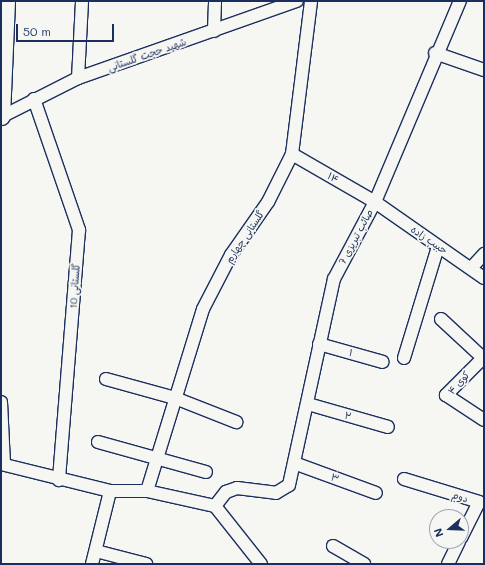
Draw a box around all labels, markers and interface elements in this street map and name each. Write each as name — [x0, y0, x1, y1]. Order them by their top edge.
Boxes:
scale bar — [18, 16, 116, 42]
text: 50 m — [23, 23, 51, 39]
street label: شهید حجت گلستانی — [106, 36, 188, 74]
street label: ۱۴ — [325, 170, 341, 186]
street label: صائب تبریزی 7 — [336, 207, 376, 267]
street label: گلستانی چهارم — [223, 208, 267, 266]
street label: حبیب زاده — [408, 223, 450, 257]
street label: گلستانی 10 — [67, 263, 83, 309]
street label: ۱ — [348, 347, 354, 359]
street label: کوی ۴ — [446, 369, 472, 397]
street label: ۲ — [343, 409, 353, 423]
street label: ۳ — [329, 471, 341, 485]
street label: دوم — [450, 489, 470, 505]
north arrow — [429, 509, 469, 549]
text: N — [430, 526, 447, 539]

